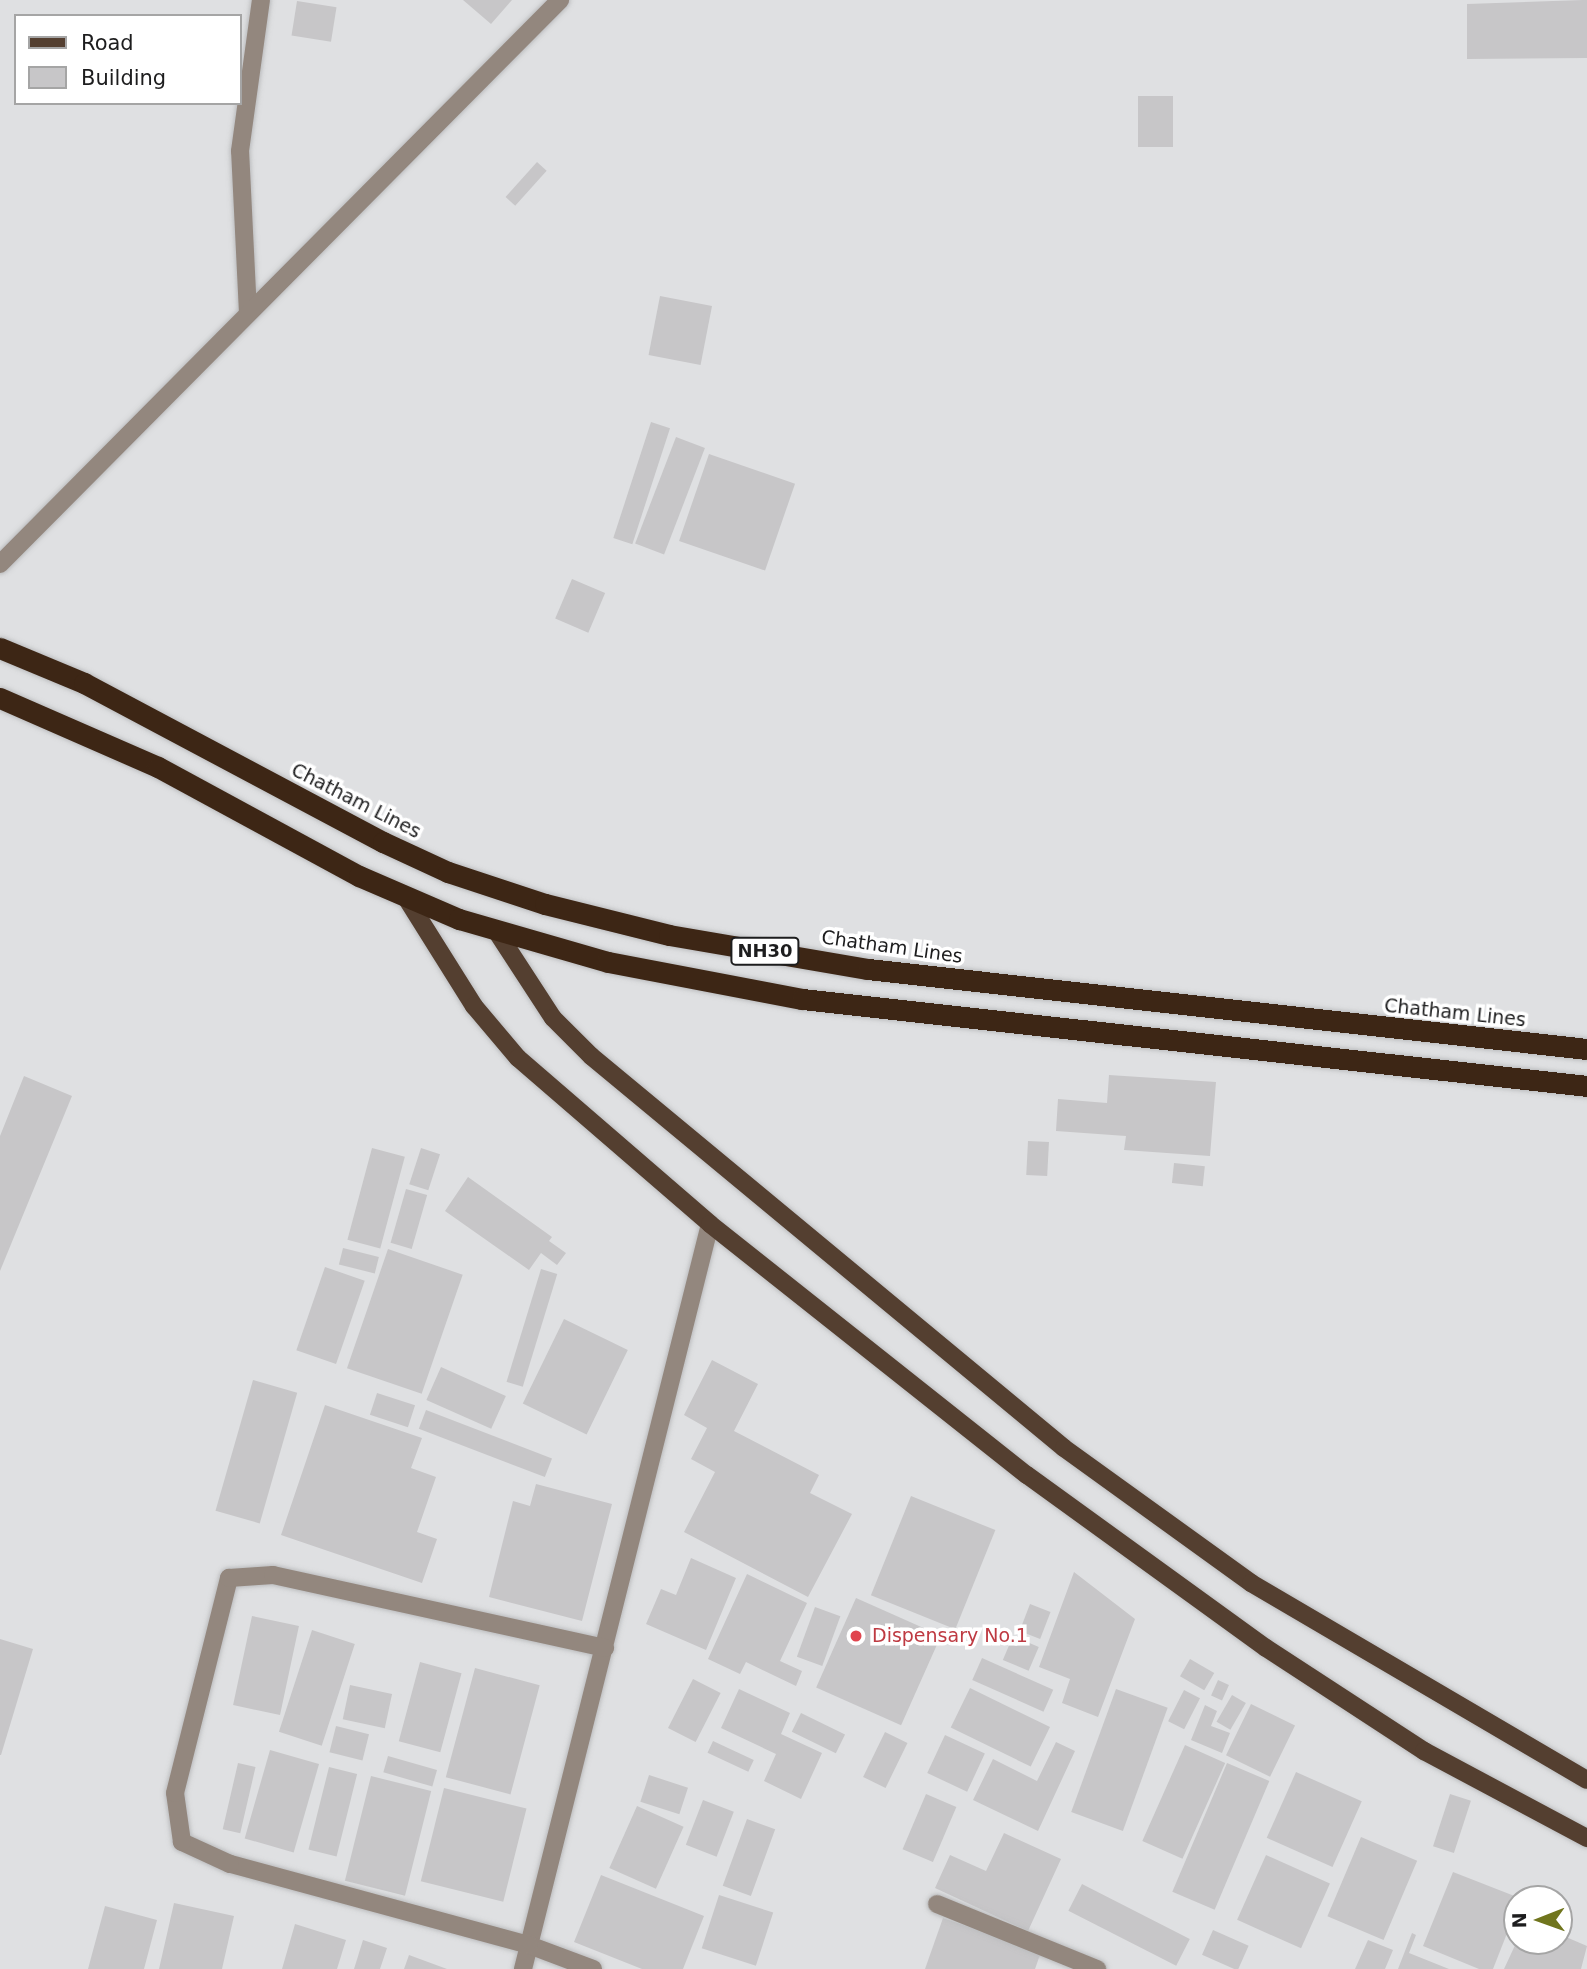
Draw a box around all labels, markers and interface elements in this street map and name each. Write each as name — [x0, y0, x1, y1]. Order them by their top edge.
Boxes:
legend — [14, 14, 242, 105]
text: Road — [81, 31, 134, 55]
text: Building — [81, 66, 166, 90]
street label: Chatham Lines — [288, 759, 424, 843]
street label: Chatham Lines — [820, 926, 964, 968]
road number: NH30 — [730, 936, 800, 966]
street label: Chatham Lines — [1383, 994, 1527, 1032]
place label: Dispensary No.1 — [872, 1625, 1028, 1647]
marker: Dispensary No.1 — [846, 1626, 866, 1646]
north arrow — [1503, 1885, 1573, 1955]
text: N — [1508, 1912, 1530, 1928]

